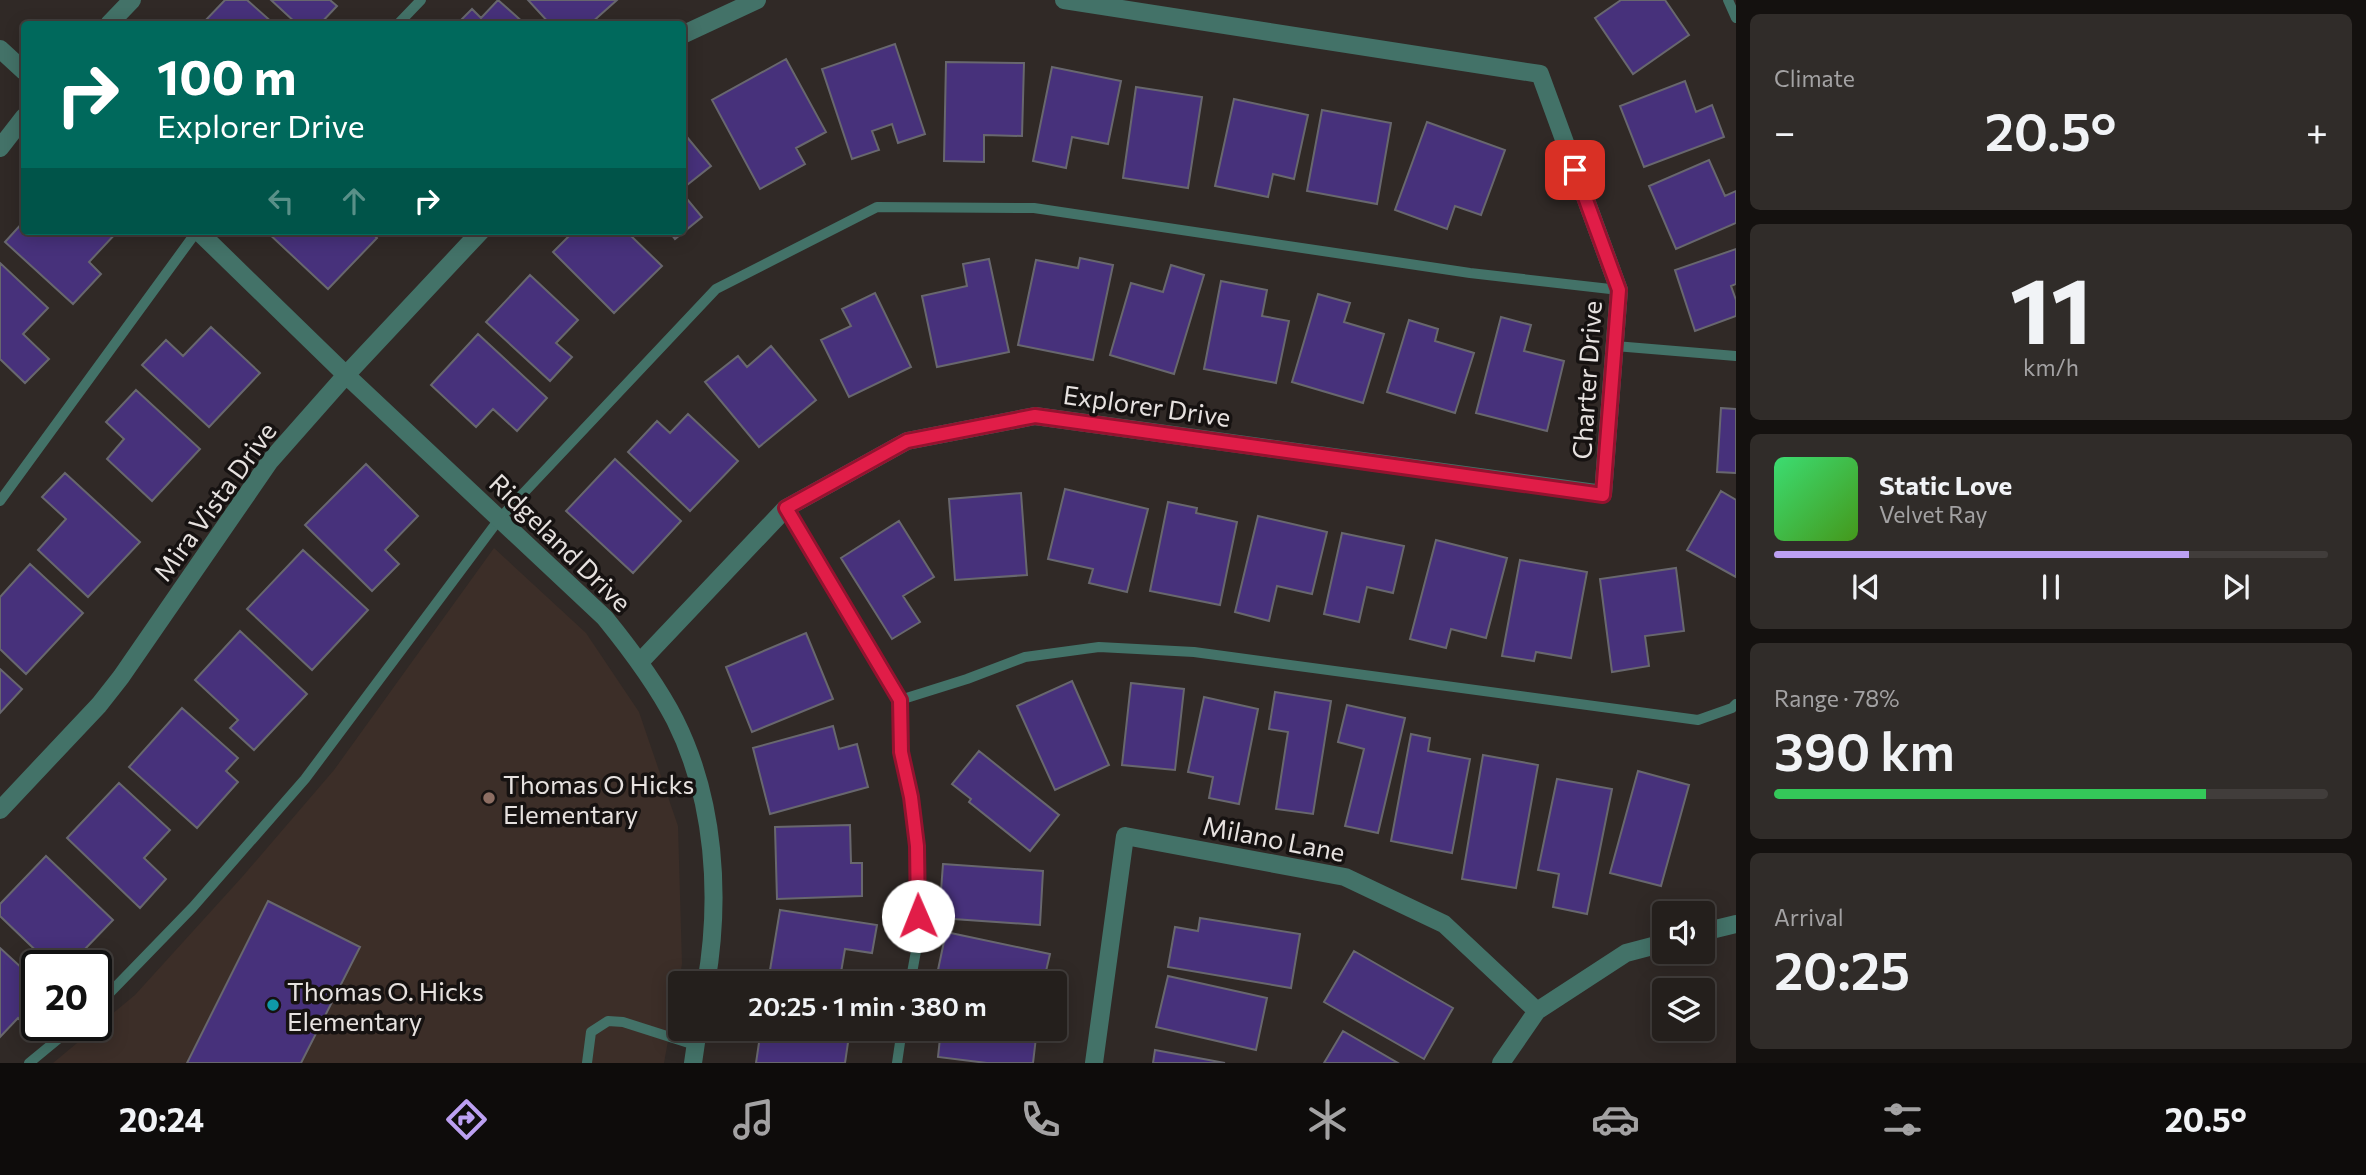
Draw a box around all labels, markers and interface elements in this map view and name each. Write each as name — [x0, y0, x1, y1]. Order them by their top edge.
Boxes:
text: 100 m — [157, 45, 296, 105]
icon: right — [42, 49, 133, 140]
text: Climate — [1774, 64, 1855, 92]
text: 20.5° — [1985, 98, 2116, 162]
text: Explorer Drive — [157, 105, 365, 145]
text: − — [1774, 107, 1796, 154]
text: + — [2306, 107, 2328, 154]
pin — [1545, 140, 1605, 200]
icon: arrive — [1556, 151, 1594, 189]
icon: left — [262, 182, 300, 220]
icon: ahead — [335, 182, 373, 220]
icon: right — [408, 182, 446, 220]
text: 11 — [2010, 251, 2092, 363]
street label: Charter Drive — [1565, 300, 1607, 460]
text: km/h — [2023, 353, 2079, 381]
street label: Explorer Drive — [1061, 378, 1233, 432]
street label: Mira Vista Drive — [146, 416, 282, 586]
street label: Ridgeland Drive — [484, 467, 638, 617]
text: Static Love — [1879, 469, 2012, 500]
text: Velvet Ray — [1879, 500, 1987, 528]
icon: previous — [1847, 568, 1885, 606]
icon: pause — [2032, 568, 2070, 606]
icon: next — [2217, 568, 2255, 606]
text: Range · 78% — [1774, 684, 1899, 712]
text: 390 km — [1774, 718, 1955, 782]
place label: Thomas O Hicks Elementary — [503, 768, 694, 829]
marker: Thomas O Hicks Elementary — [481, 790, 497, 806]
street label: Milano Lane — [1200, 809, 1348, 867]
position arrow — [881, 879, 955, 953]
map controls — [1652, 901, 1715, 1041]
button: sound — [1652, 901, 1715, 964]
text: Arrival — [1774, 903, 1844, 931]
text: 20:25 — [1774, 937, 1910, 1001]
speed limit sign: 20 — [21, 950, 112, 1041]
place label: Thomas O. Hicks Elementary — [287, 975, 484, 1036]
button: layers — [1652, 978, 1715, 1041]
text: 20:25 · 1 min · 380 m — [748, 990, 987, 1021]
marker: Thomas O. Hicks Elementary — [265, 997, 281, 1013]
icon: directions — [442, 1095, 491, 1144]
icon: music — [729, 1095, 778, 1144]
icon: phone — [1016, 1095, 1065, 1144]
icon: climate — [1303, 1095, 1352, 1144]
icon: car — [1591, 1095, 1640, 1144]
icon: filters — [1878, 1095, 1927, 1144]
text: 20:24 — [119, 1099, 204, 1139]
text: 20.5° — [2165, 1099, 2247, 1139]

